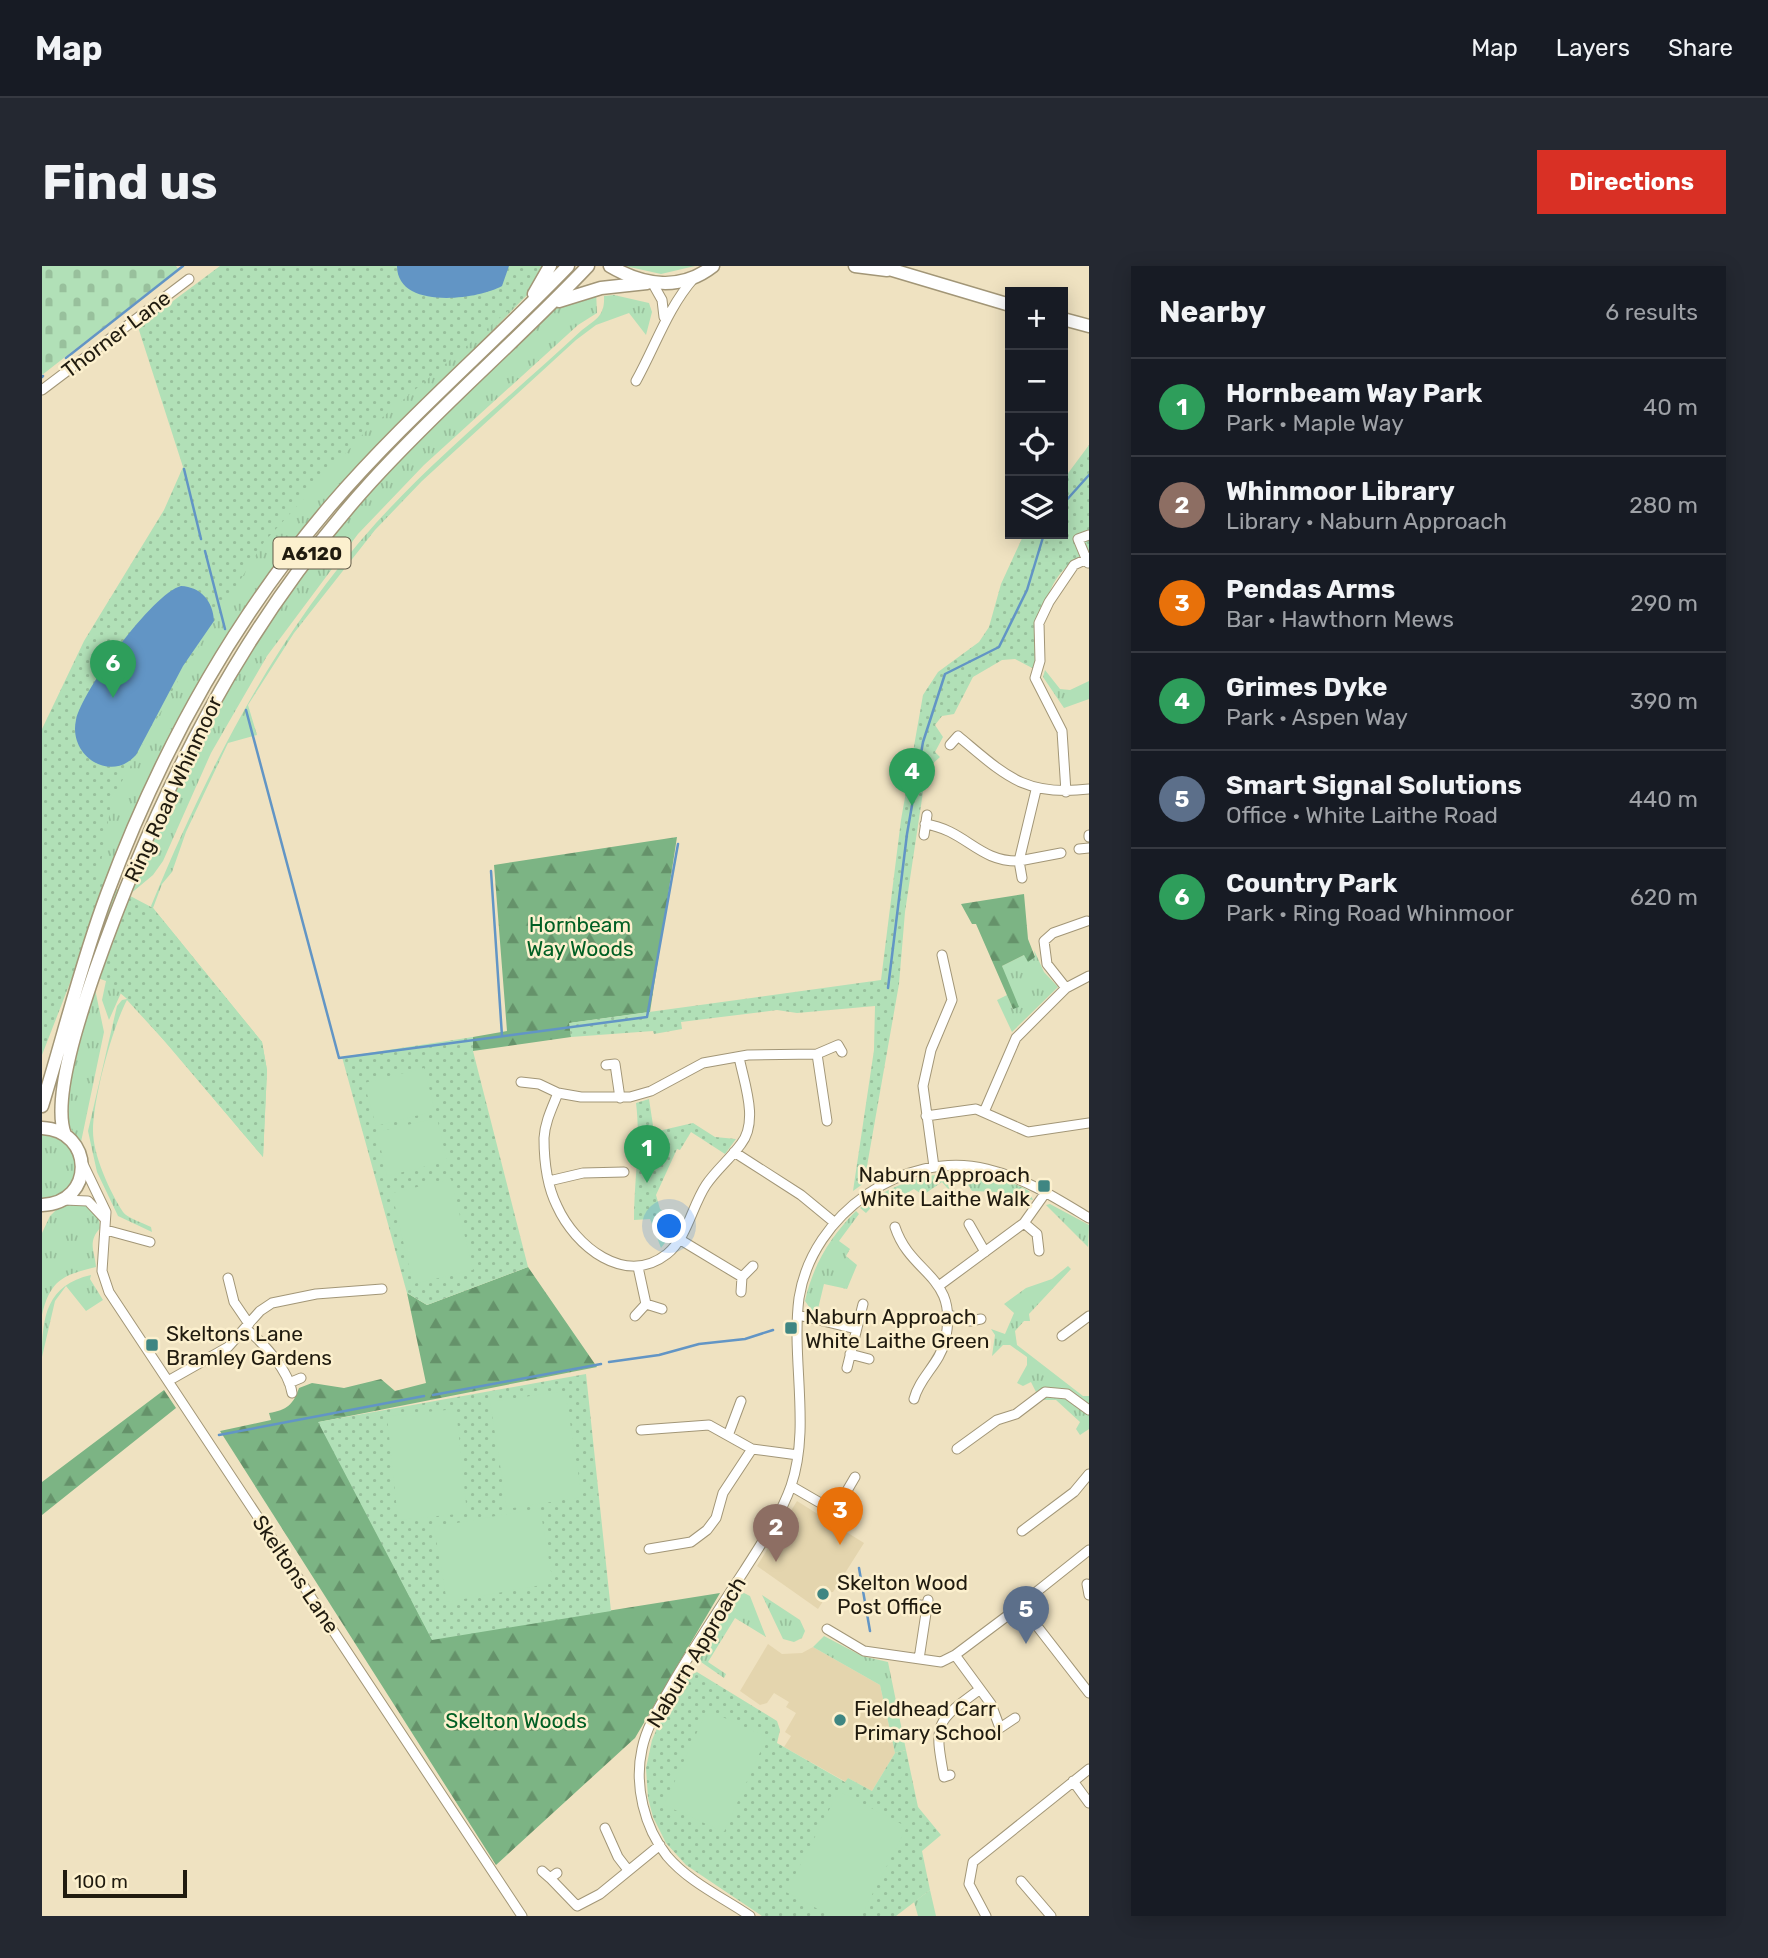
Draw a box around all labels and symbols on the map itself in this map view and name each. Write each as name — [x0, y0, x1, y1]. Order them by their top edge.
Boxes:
street label: Thorner Lane — [57, 285, 175, 383]
road number: A6120 — [274, 538, 350, 568]
pin: 6 — [90, 640, 136, 698]
street label: Ring Road Whinmoor — [119, 692, 227, 886]
pin: 4 — [889, 748, 935, 806]
park label: Hornbeam Way Woods — [526, 912, 634, 961]
pin: 1 — [624, 1125, 670, 1183]
place label: Naburn Approach White Laithe Walk — [858, 1162, 1030, 1211]
marker: Naburn Approach White Laithe Walk — [1036, 1178, 1052, 1194]
your location — [652, 1209, 686, 1243]
place label: Naburn Approach White Laithe Green — [805, 1304, 990, 1353]
marker: Naburn Approach White Laithe Green — [783, 1320, 799, 1336]
place label: Skeltons Lane Bramley Gardens — [166, 1321, 332, 1370]
marker: Skeltons Lane Bramley Gardens — [144, 1337, 160, 1353]
pin: 3 — [817, 1487, 863, 1545]
pin: 2 — [753, 1504, 799, 1562]
street label: Skeltons Lane — [247, 1510, 345, 1638]
place label: Skelton Wood Post Office — [837, 1570, 968, 1619]
street label: Naburn Approach — [641, 1572, 751, 1732]
marker: Skelton Wood Post Office — [815, 1586, 831, 1602]
pin: 5 — [1003, 1586, 1049, 1644]
place label: Fieldhead Carr Primary School — [854, 1696, 1002, 1745]
park label: Skelton Woods — [445, 1708, 587, 1733]
marker: Fieldhead Carr Primary School — [832, 1712, 848, 1728]
scale bar — [63, 1867, 187, 1899]

